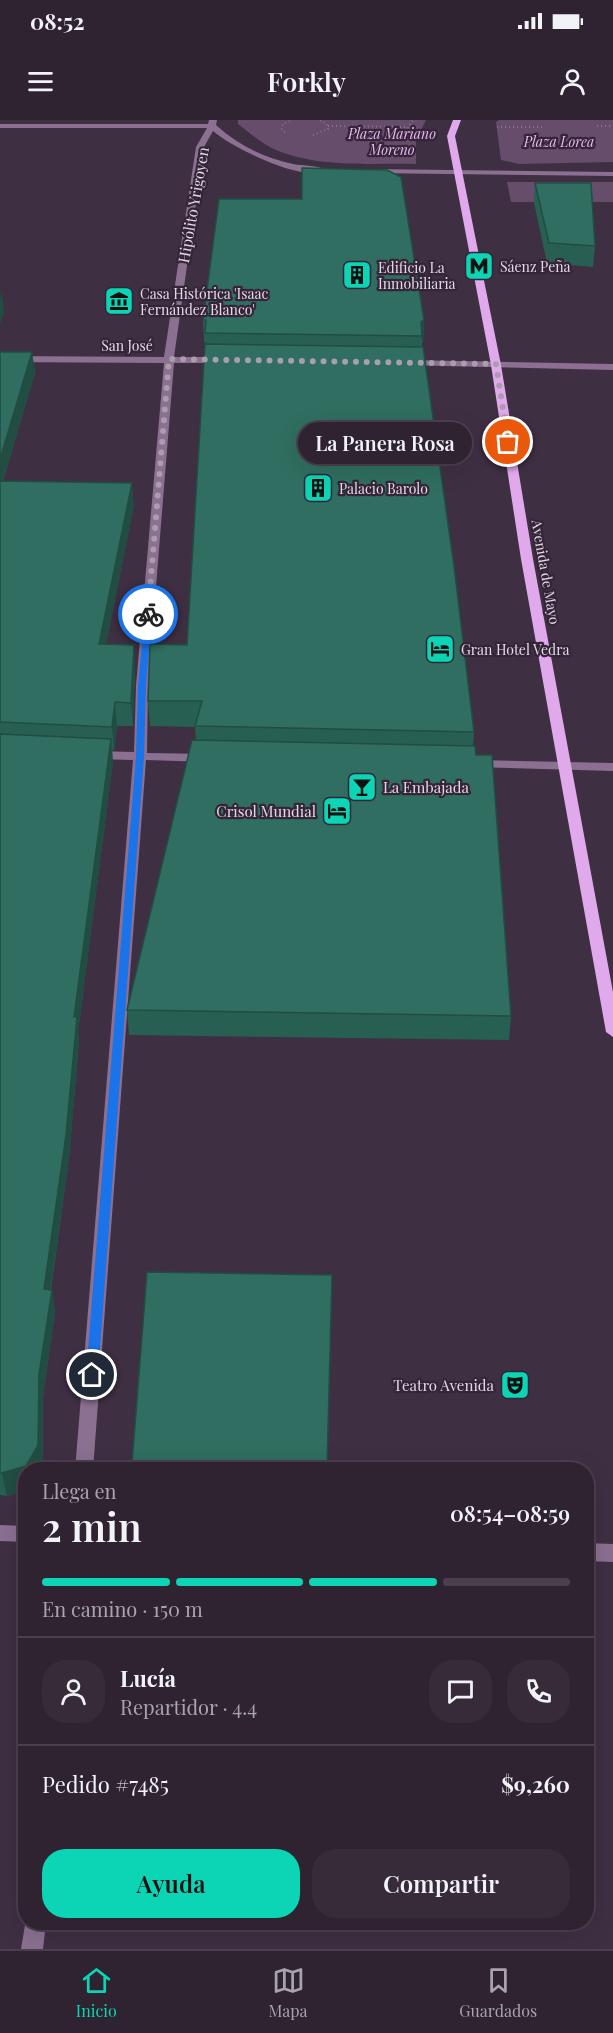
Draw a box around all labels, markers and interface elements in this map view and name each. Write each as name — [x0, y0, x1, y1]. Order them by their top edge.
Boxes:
text: 08:52 — [30, 6, 85, 36]
text: Forkly — [267, 63, 346, 99]
icon: menu — [24, 65, 57, 98]
icon: person — [556, 65, 589, 98]
park label: Plaza Mariano Moreno — [347, 124, 436, 159]
park label: Plaza Lorea — [523, 132, 594, 151]
street label: Hipólito Yrigoyen — [173, 145, 213, 265]
metro station icon: Sáenz Peña — [463, 250, 495, 282]
place label: Sáenz Peña — [500, 257, 571, 276]
place label: Edificio La Inmobiliaria — [378, 258, 456, 293]
building icon: Edificio La Inmobiliaria — [341, 259, 373, 291]
place label: Casa Histórica 'Isaac Fernández Blanco' — [140, 284, 268, 319]
museum icon: Casa Histórica 'Isaac Fernández Blanco' — [103, 285, 135, 317]
street label: San José — [101, 336, 153, 355]
pin — [482, 416, 533, 467]
callout: La Panera Rosa — [298, 421, 472, 463]
icon: bag — [491, 425, 524, 458]
text: La Panera Rosa — [315, 429, 455, 456]
building icon: Palacio Barolo — [302, 472, 334, 504]
place label: Palacio Barolo — [339, 479, 428, 498]
street label: Avenida de Mayo — [527, 517, 565, 626]
courier — [118, 584, 178, 644]
icon: bike — [132, 598, 165, 631]
hotel icon: Gran Hotel Vedra — [424, 633, 456, 665]
place label: Gran Hotel Vedra — [461, 640, 569, 659]
bar icon: La Embajada — [346, 771, 378, 803]
place label: La Embajada — [383, 777, 469, 797]
hotel icon: Crisol Mundial — [321, 795, 353, 827]
place label: Crisol Mundial — [216, 801, 316, 821]
pin — [66, 1349, 117, 1400]
icon: home — [75, 1358, 108, 1391]
theatre icon: Teatro Avenida — [499, 1369, 531, 1401]
place label: Teatro Avenida — [393, 1375, 495, 1395]
text: Llega en — [42, 1477, 117, 1504]
text: 08:54–08:59 — [450, 1498, 570, 1528]
text: 2 min — [42, 1500, 142, 1552]
text: En camino · 150 m — [42, 1595, 203, 1622]
button: person — [42, 1660, 105, 1723]
button: chat — [429, 1660, 492, 1723]
button: phone — [507, 1660, 570, 1723]
text: Lucía — [120, 1663, 176, 1693]
text: Repartidor · 4.4 — [120, 1693, 257, 1720]
text: Pedido #7485 — [42, 1769, 169, 1799]
text: $9,260 — [501, 1769, 570, 1799]
button: Ayuda — [42, 1849, 300, 1918]
button: Compartir — [312, 1849, 570, 1918]
tab: Inicio — [76, 1964, 117, 2021]
tab: Mapa — [269, 1964, 308, 2021]
tab: Guardados — [459, 1964, 537, 2021]

